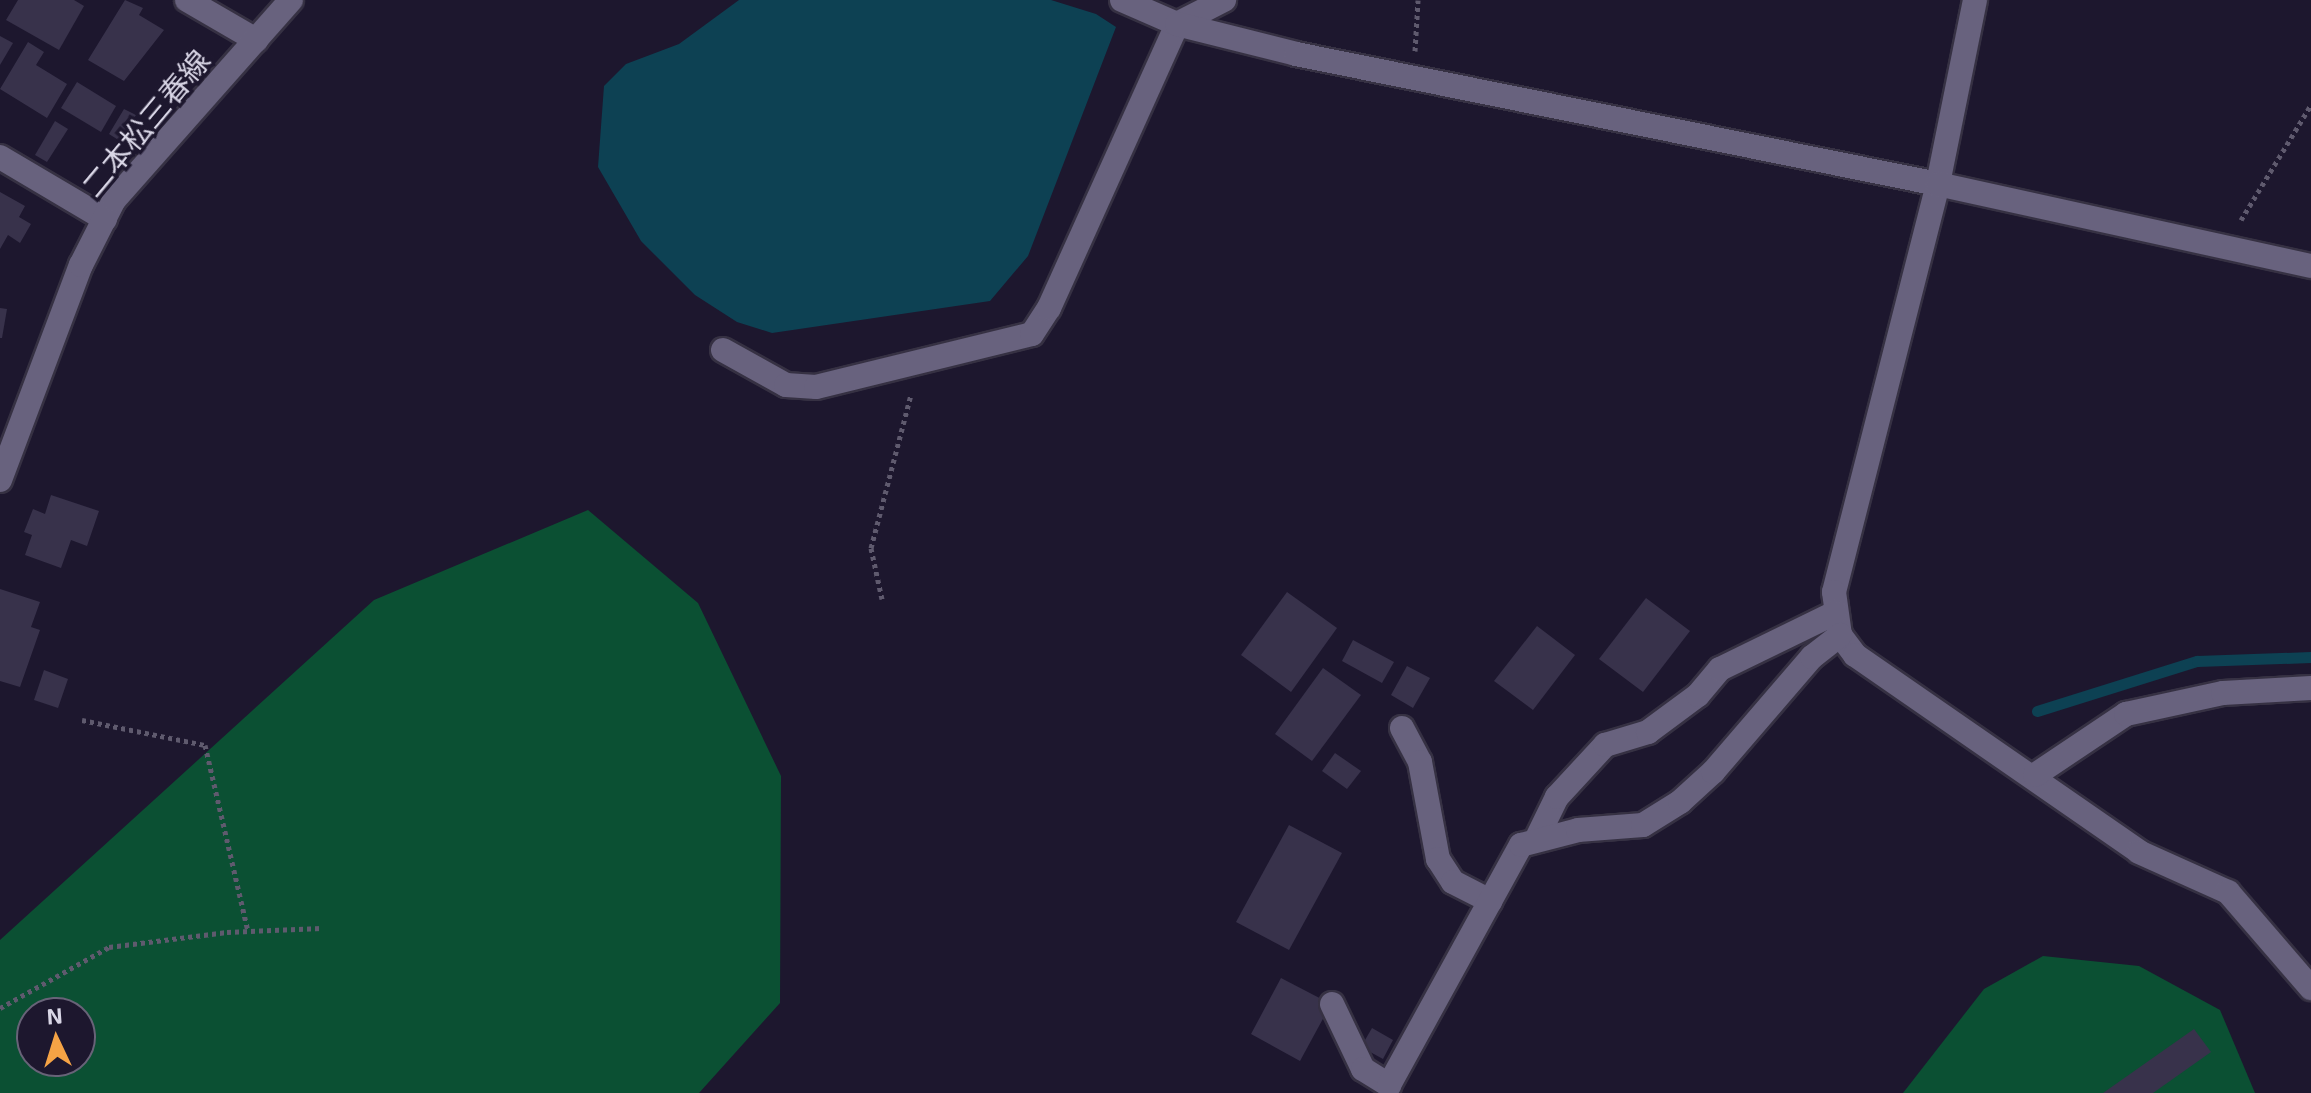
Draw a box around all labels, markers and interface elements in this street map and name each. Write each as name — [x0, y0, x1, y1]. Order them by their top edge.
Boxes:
street label: 二本松三春線 — [73, 42, 217, 204]
north arrow — [16, 997, 96, 1077]
text: N — [46, 1002, 63, 1029]

